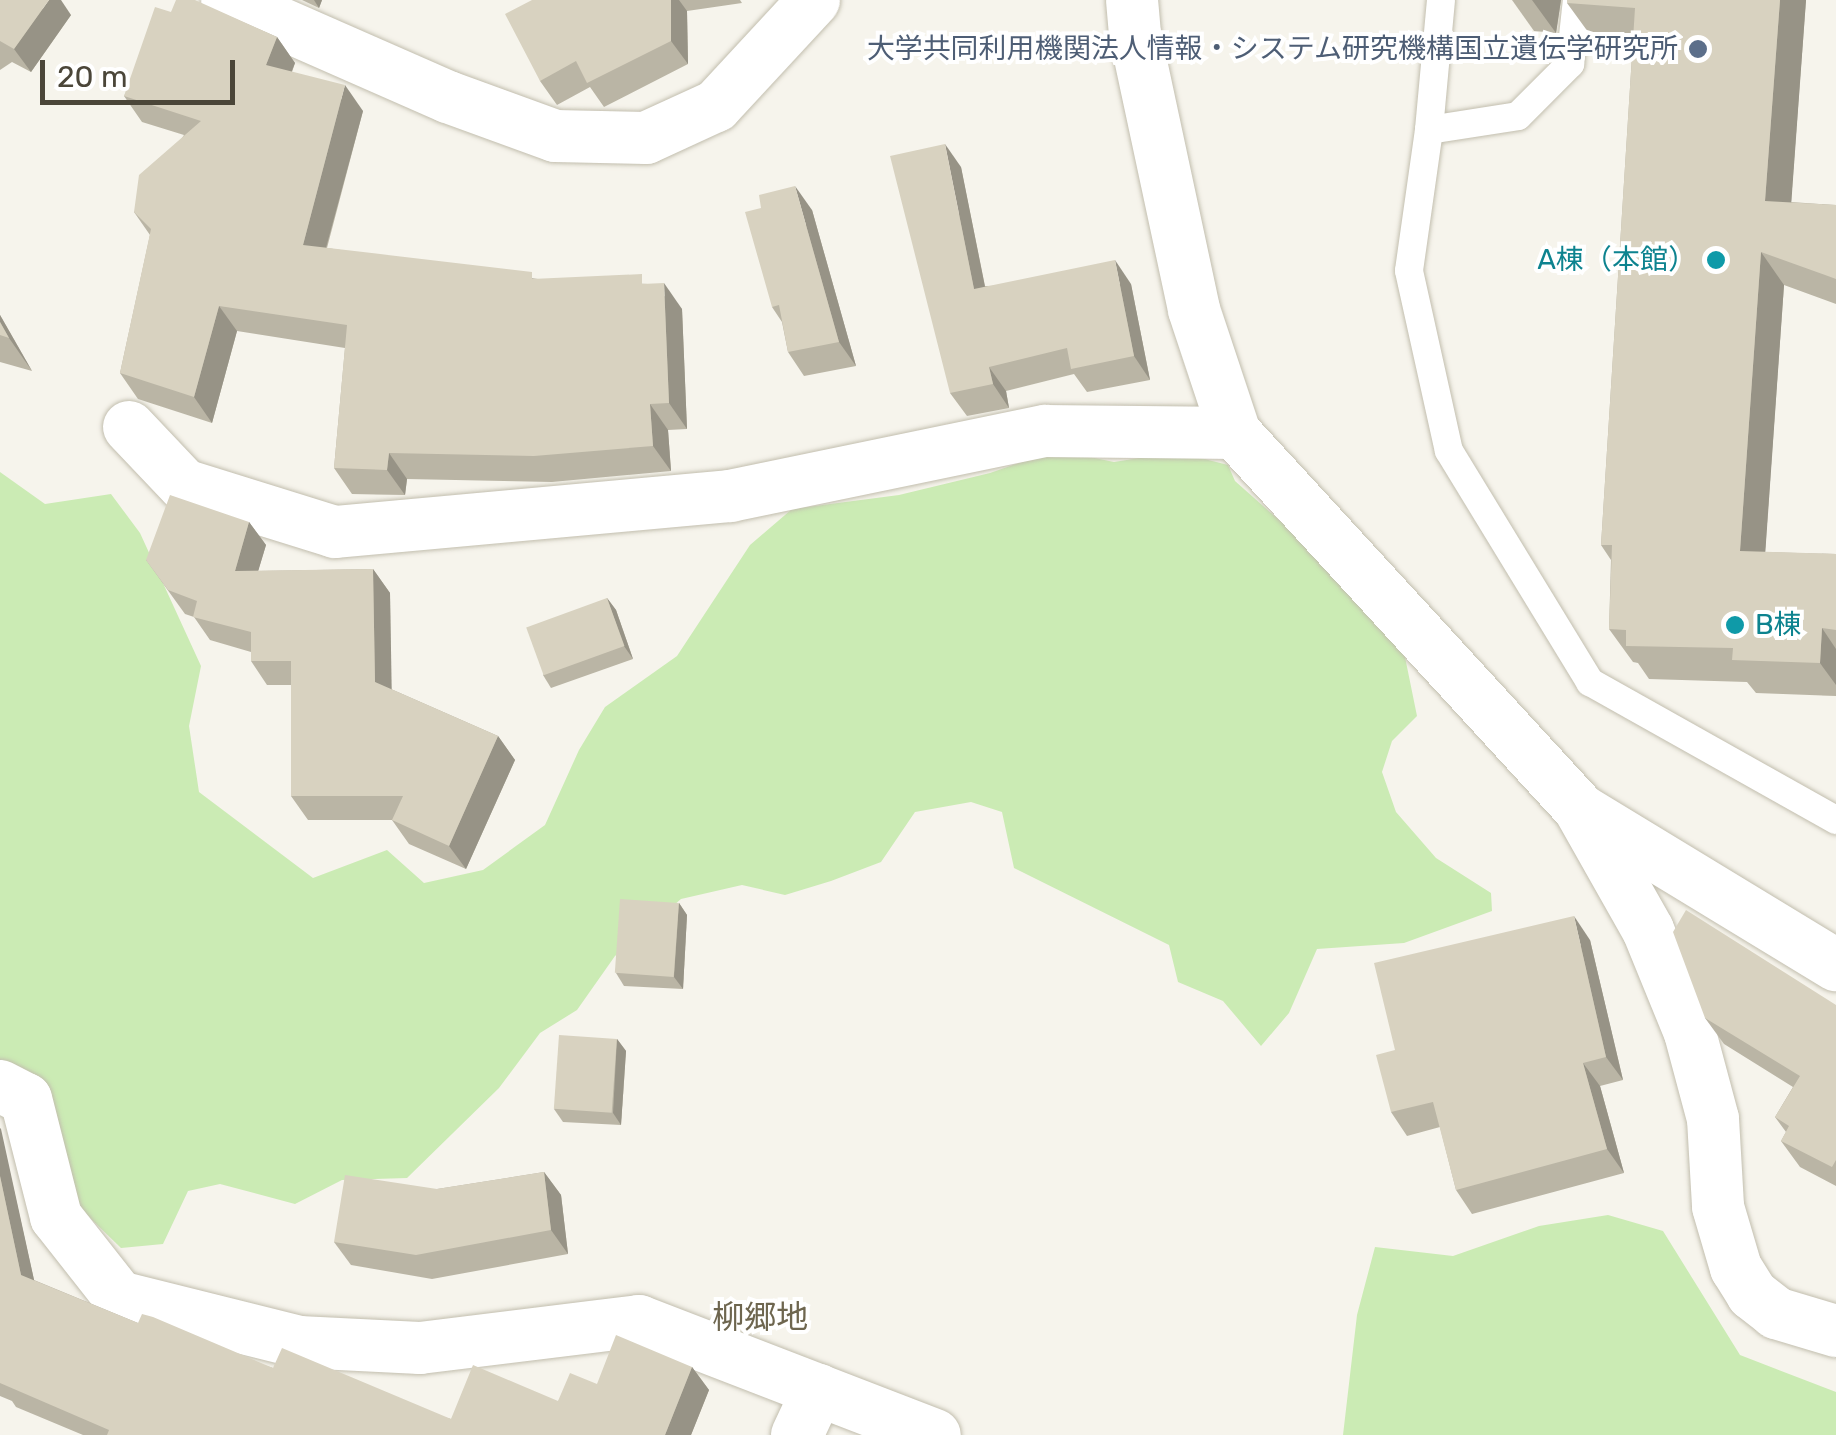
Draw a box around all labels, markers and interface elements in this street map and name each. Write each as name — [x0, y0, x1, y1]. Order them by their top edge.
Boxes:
place label: 大学共同利用機関法人情報・システム研究機構国立遺伝学研究所 — [866, 32, 1678, 66]
marker: 大学共同利用機関法人情報・システム研究機構国立遺伝学研究所 — [1687, 38, 1709, 60]
scale bar — [45, 40, 240, 102]
text: 20 m — [57, 59, 128, 95]
place label: A棟（本館） — [1537, 243, 1696, 277]
marker: A棟（本館） — [1705, 249, 1727, 271]
place label: B棟 — [1755, 608, 1802, 642]
marker: B棟 — [1724, 614, 1746, 636]
district label: 柳郷地 — [712, 1298, 808, 1336]

